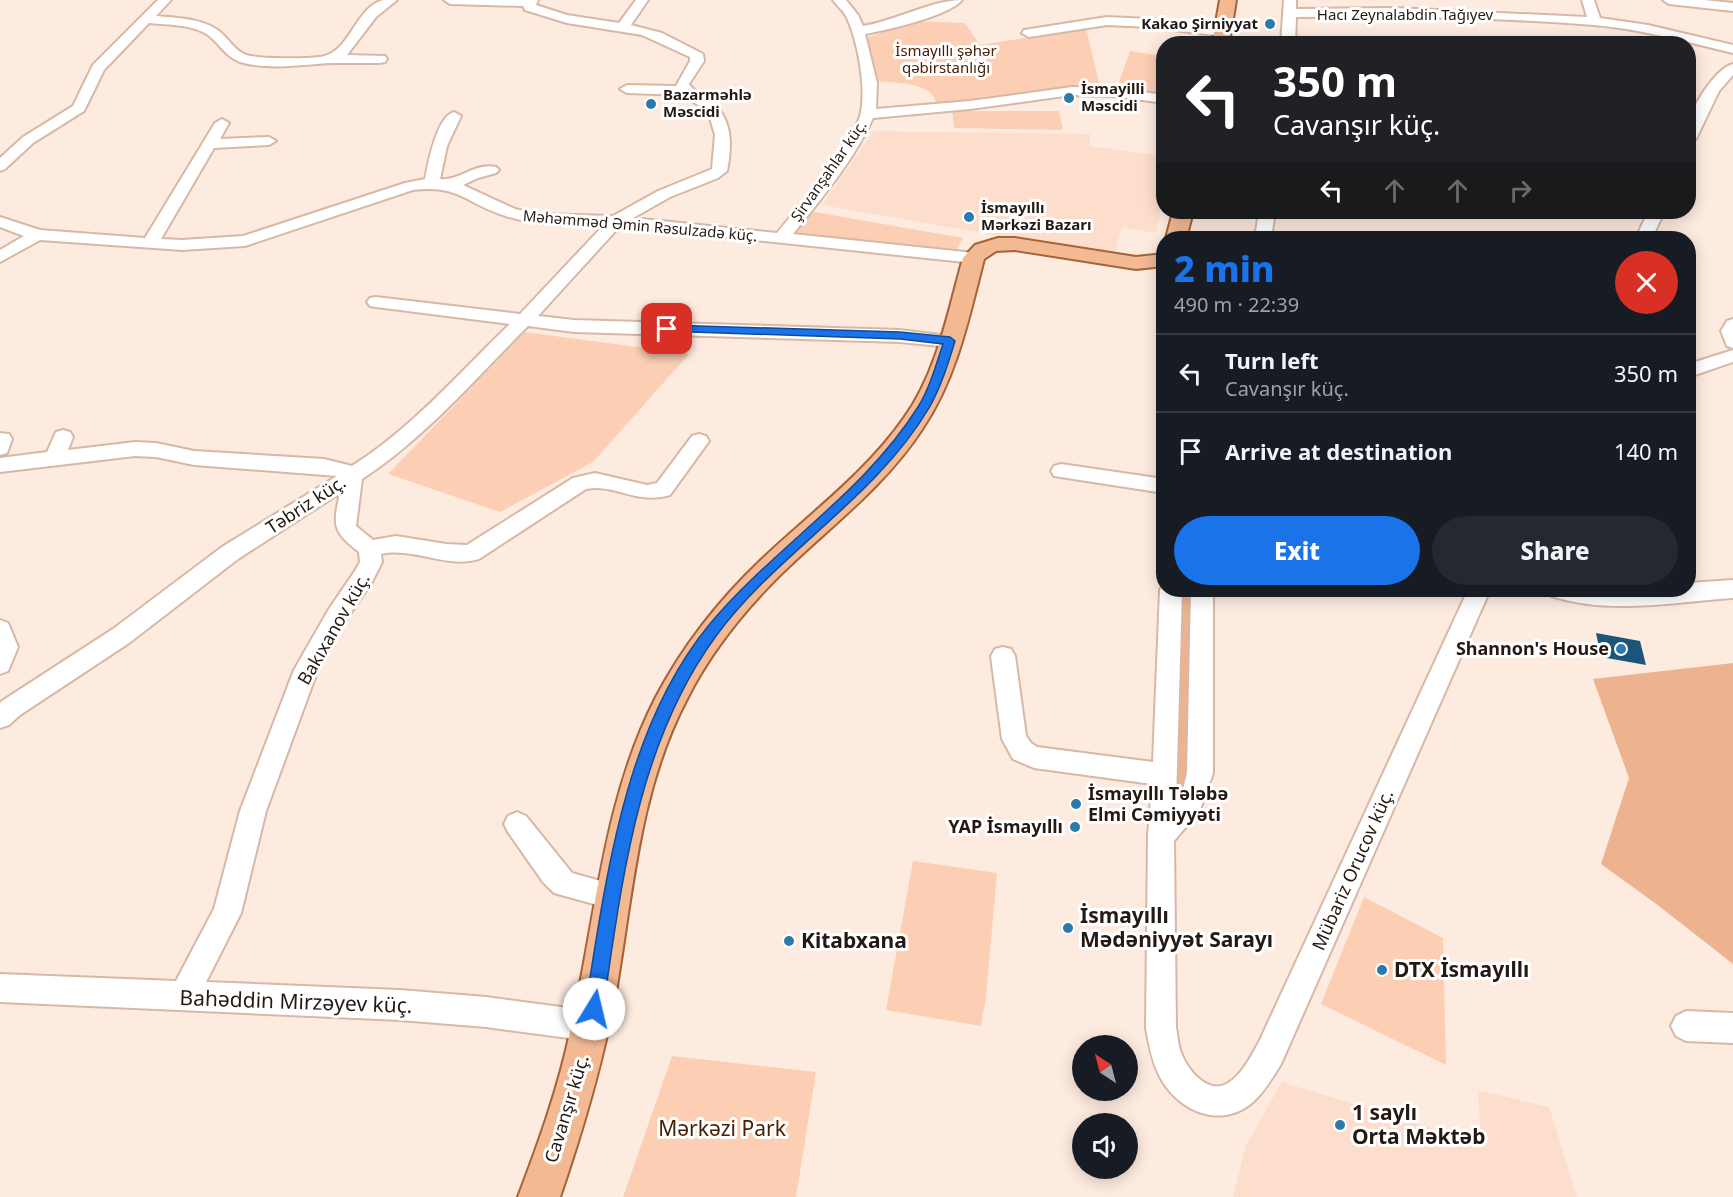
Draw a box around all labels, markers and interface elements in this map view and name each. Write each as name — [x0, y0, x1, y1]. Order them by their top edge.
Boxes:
street label: Hacı Zeynalabdin Tağıyev — [1317, 4, 1494, 24]
place label: Kakao Şirniyyat — [1141, 13, 1258, 33]
marker: Kakao Şirniyyat — [1263, 17, 1277, 31]
park label: İsmayıllı şəhər qəbirstanlığı — [895, 40, 997, 77]
text: 350 m — [1273, 52, 1397, 109]
icon: left — [1174, 60, 1252, 138]
place label: İsmayilli Məscidi — [1081, 78, 1144, 115]
place label: Bazarməhlə Məscidi — [663, 84, 752, 121]
marker: İsmayilli Məscidi — [1062, 91, 1076, 105]
marker: Bazarməhlə Məscidi — [644, 97, 658, 111]
text: Cavanşır küç. — [1273, 106, 1440, 143]
street label: Şirvanşahlar küç. — [786, 116, 871, 225]
icon: left — [1315, 174, 1348, 207]
icon: ahead — [1378, 174, 1411, 207]
icon: ahead — [1441, 174, 1474, 207]
icon: right — [1504, 174, 1537, 207]
place label: İsmayıllı Mərkəzi Bazarı — [981, 197, 1091, 234]
street label: Məhəmməd Əmin Rəsulzadə küç. — [522, 205, 758, 245]
marker: İsmayıllı Mərkəzi Bazarı — [962, 210, 976, 224]
text: 2 min — [1174, 244, 1275, 293]
button: close — [1615, 251, 1678, 314]
text: 490 m · 22:39 — [1174, 291, 1299, 318]
pin — [641, 303, 692, 354]
icon: arrive — [650, 312, 683, 345]
text: Turn left — [1225, 345, 1319, 375]
icon: left — [1174, 357, 1207, 390]
text: 350 m — [1614, 358, 1678, 388]
text: Cavanşır küç. — [1225, 375, 1349, 402]
icon: arrive — [1174, 435, 1207, 468]
text: Arrive at destination — [1225, 436, 1452, 466]
text: 140 m — [1614, 436, 1678, 466]
street label: Təbriz küç. — [261, 469, 350, 539]
button: Exit — [1174, 516, 1420, 585]
button: Share — [1432, 516, 1678, 585]
street label: Bakıxanov küç. — [291, 568, 375, 689]
place label: Shannon's House — [1456, 636, 1609, 660]
marker: Shannon's House — [1614, 642, 1628, 656]
place label: İsmayıllı Tələbə Elmi Cəmiyyəti — [1088, 781, 1228, 826]
street label: Mübariz Orucov küç. — [1306, 785, 1398, 954]
marker: İsmayıllı Tələbə Elmi Cəmiyyəti — [1069, 797, 1083, 811]
place label: YAP İsmayıllı — [948, 814, 1063, 838]
marker: YAP İsmayıllı — [1068, 820, 1082, 834]
place label: İsmayıllı Mədəniyyət Sarayı — [1080, 901, 1273, 953]
marker: İsmayıllı Mədəniyyət Sarayı — [1061, 921, 1075, 935]
place label: Kitabxana — [801, 926, 907, 954]
marker: Kitabxana — [782, 934, 796, 948]
place label: DTX İsmayıllı — [1394, 955, 1529, 983]
marker: DTX İsmayıllı — [1375, 963, 1389, 977]
position arrow — [562, 977, 626, 1041]
street label: Bahəddin Mirzəyev küç. — [179, 983, 413, 1019]
north arrow — [1072, 1035, 1138, 1101]
map controls — [1072, 1035, 1138, 1179]
street label: Cavanşır küç. — [538, 1052, 594, 1165]
place label: 1 saylı Orta Məktəb — [1352, 1098, 1485, 1150]
button: sound — [1072, 1113, 1138, 1179]
park label: Mərkəzi Park — [658, 1114, 787, 1142]
marker: 1 saylı Orta Məktəb — [1333, 1118, 1347, 1132]

